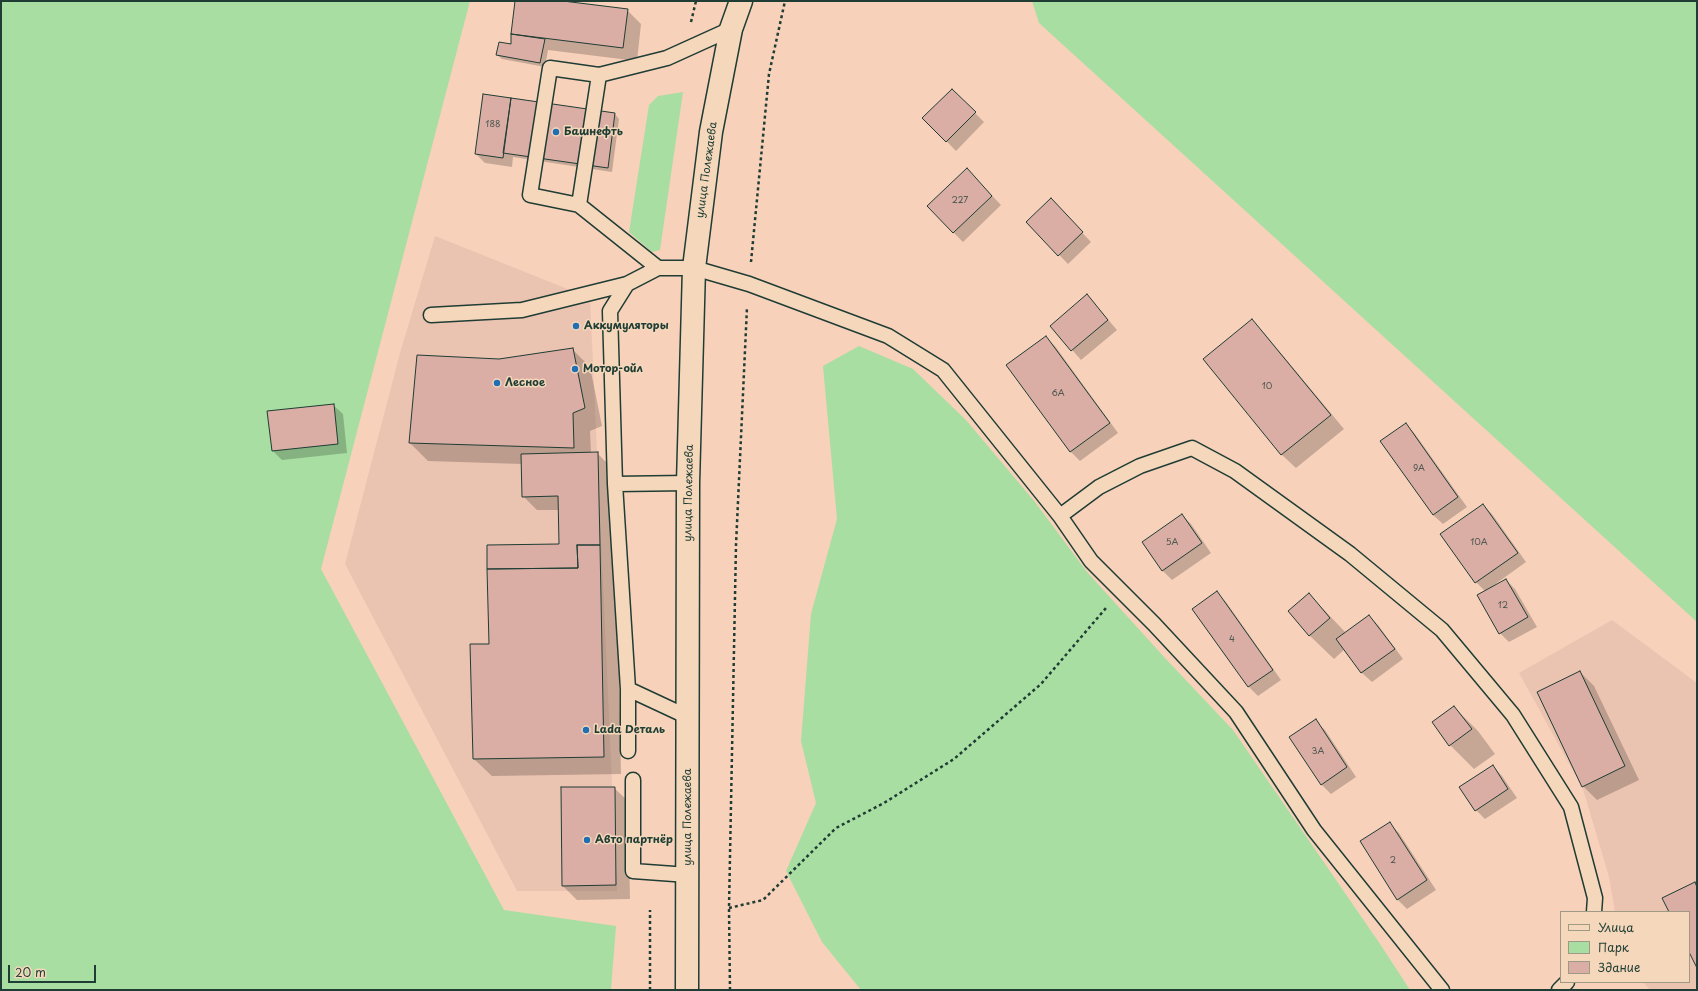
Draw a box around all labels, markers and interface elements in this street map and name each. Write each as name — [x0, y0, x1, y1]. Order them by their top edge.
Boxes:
house number: 188 — [485, 120, 501, 130]
street label: улица Полежаева — [694, 121, 720, 219]
place label: Башнефть — [564, 125, 623, 139]
marker: Башнефть — [551, 127, 561, 137]
house number: 227 — [952, 196, 968, 206]
place label: Аккумуляторы — [584, 319, 669, 333]
marker: Аккумуляторы — [571, 321, 581, 331]
place label: Мотор-ойл — [583, 362, 643, 376]
marker: Мотор-ойл — [570, 364, 580, 374]
place label: Лесное — [505, 376, 545, 390]
marker: Лесное — [492, 378, 502, 388]
house number: 10 — [1262, 382, 1272, 392]
house number: 6А — [1051, 389, 1065, 399]
street label: улица Полежаева — [682, 444, 696, 542]
house number: 9А — [1413, 464, 1425, 474]
house number: 5А — [1166, 538, 1178, 548]
house number: 10А — [1470, 538, 1488, 548]
house number: 12 — [1498, 601, 1508, 611]
house number: 4 — [1229, 635, 1235, 645]
place label: Lada Dеталь — [594, 723, 665, 737]
marker: Lada Dеталь — [581, 725, 591, 735]
house number: 3А — [1312, 747, 1324, 757]
street label: улица Полежаева — [681, 768, 695, 866]
place label: Авто партнёр — [595, 833, 673, 847]
marker: Авто партнёр — [582, 835, 592, 845]
house number: 2 — [1390, 856, 1396, 866]
legend — [1560, 911, 1690, 983]
text: Улица — [1598, 918, 1634, 936]
text: Парк — [1598, 938, 1629, 956]
scale bar — [10, 957, 98, 983]
text: Здание — [1598, 958, 1640, 976]
text: 20 m — [15, 963, 46, 981]

